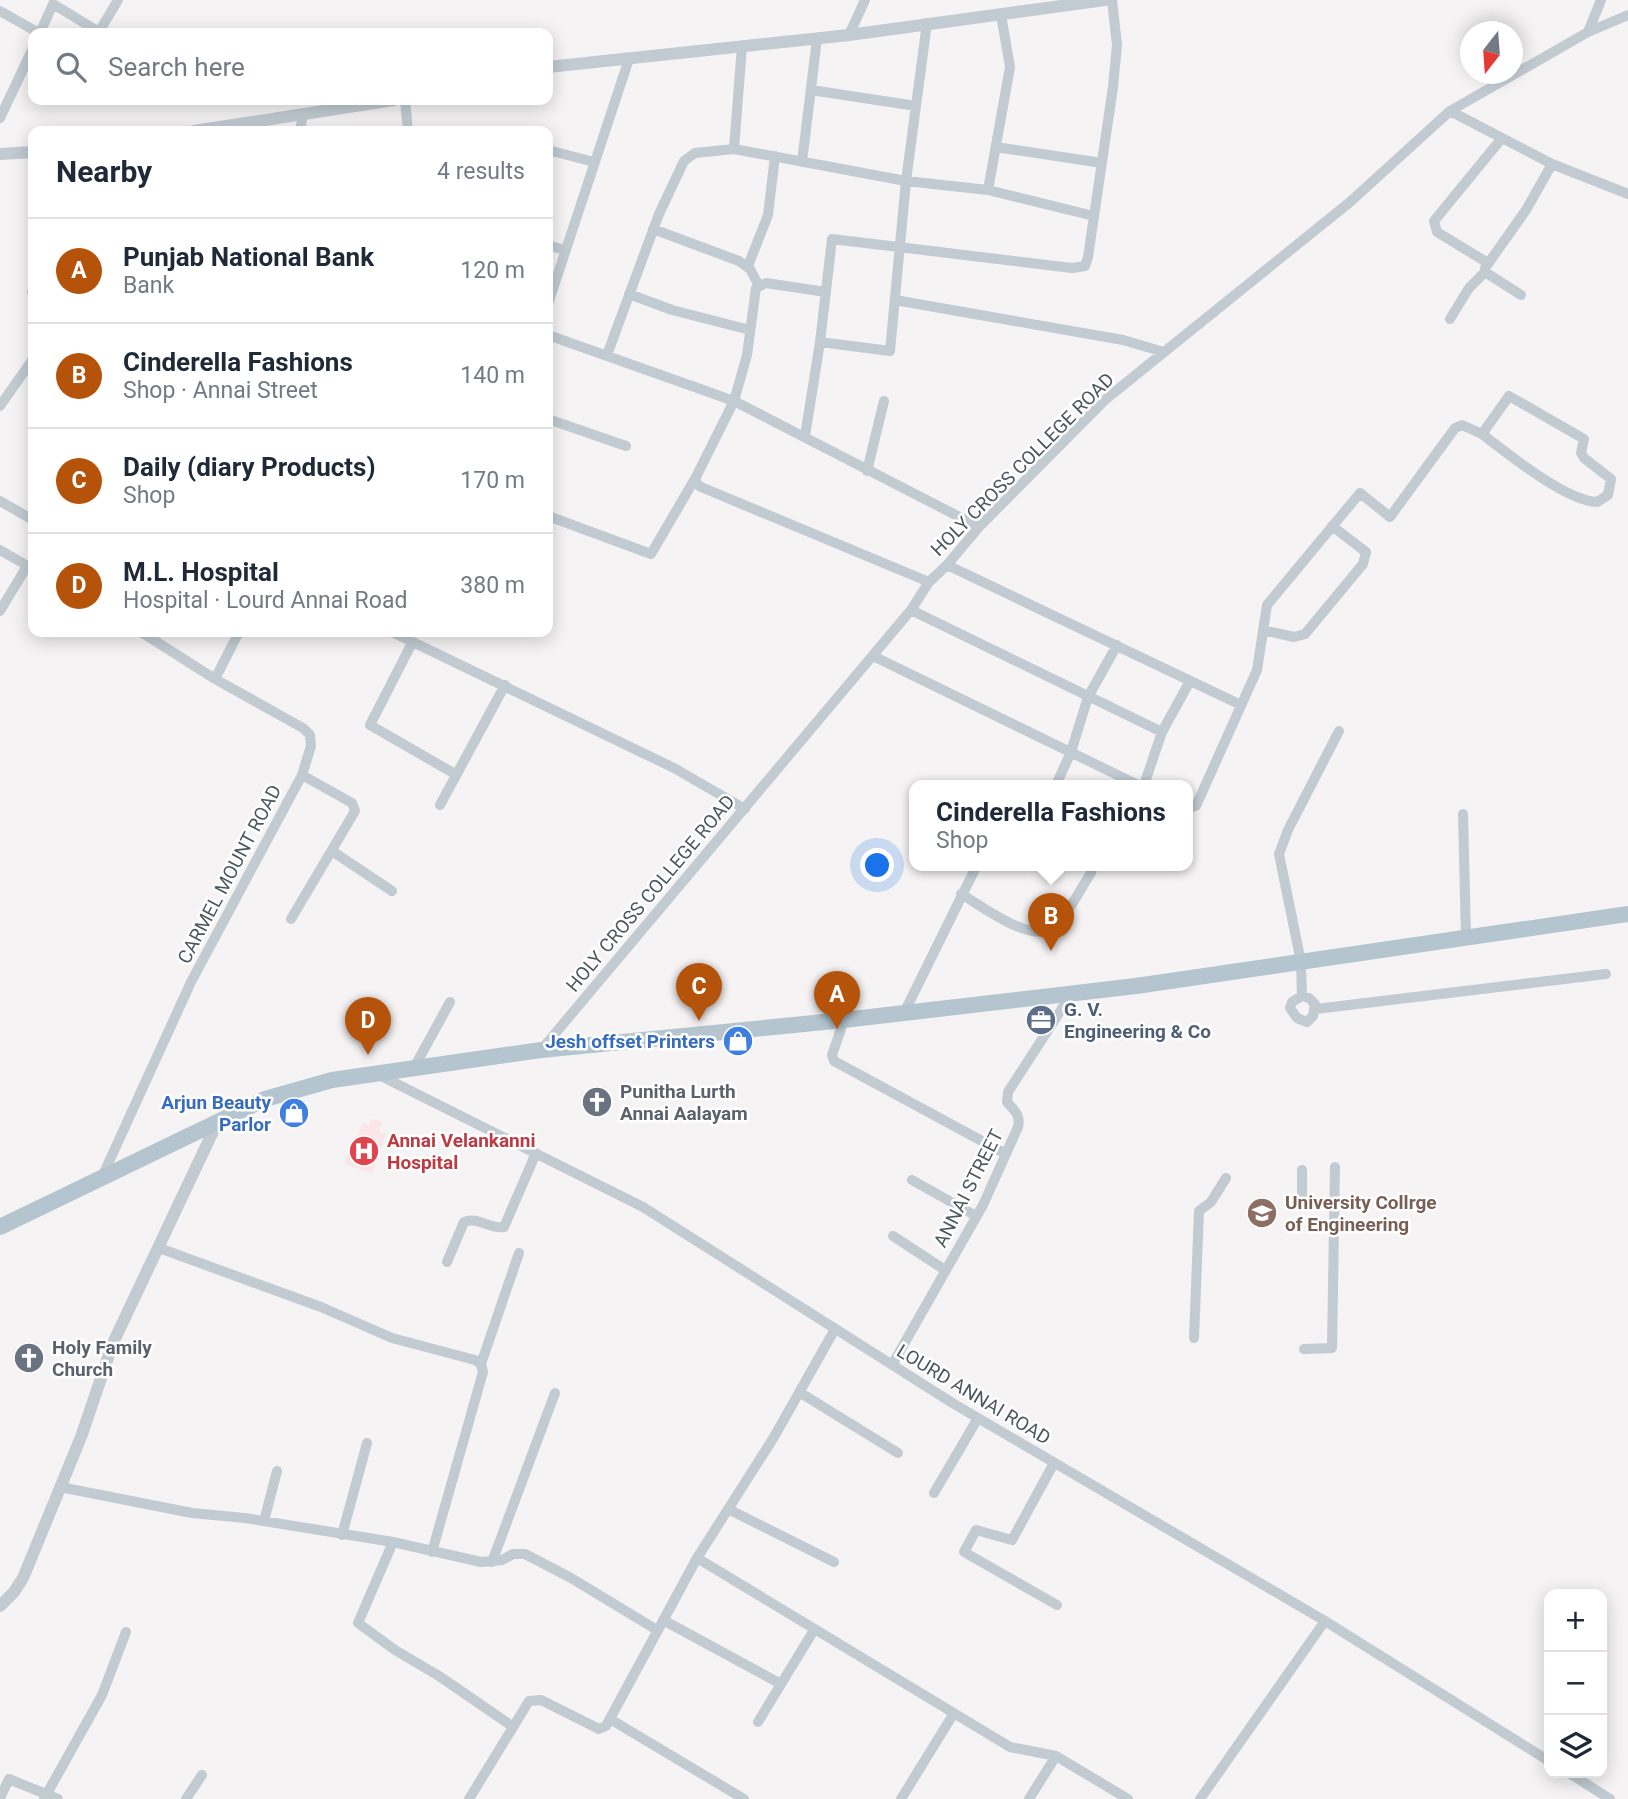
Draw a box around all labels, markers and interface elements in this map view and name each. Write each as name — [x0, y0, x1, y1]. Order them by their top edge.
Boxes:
north arrow — [1460, 21, 1523, 84]
search box — [28, 28, 553, 105]
icon: search — [52, 48, 90, 86]
text: Search here — [108, 52, 245, 82]
text: Nearby — [56, 154, 152, 189]
text: 4 results — [437, 158, 525, 185]
text: Punjab National Bank — [123, 242, 374, 272]
text: A — [71, 257, 87, 284]
text: 120 m — [460, 257, 525, 284]
text: Bank — [123, 272, 174, 299]
text: Cinderella Fashions — [123, 347, 353, 377]
text: B — [72, 362, 86, 389]
text: 140 m — [460, 362, 525, 389]
street label: HOLY CROSS COLLEGE ROAD — [926, 368, 1119, 561]
text: Shop · Annai Street — [123, 377, 318, 404]
text: Daily (diary Products) — [123, 452, 376, 482]
text: C — [71, 467, 87, 494]
text: 170 m — [460, 467, 525, 494]
text: Shop — [123, 482, 175, 509]
text: M.L. Hospital — [123, 557, 279, 587]
text: D — [72, 572, 86, 599]
text: 380 m — [460, 572, 525, 599]
text: Hospital · Lourd Annai Road — [123, 587, 407, 614]
popup — [909, 780, 1193, 871]
street label: CARMEL MOUNT ROAD — [173, 781, 286, 968]
street label: HOLY CROSS COLLEGE ROAD — [561, 790, 739, 996]
text: Cinderella Fashions — [936, 797, 1166, 827]
text: Shop — [936, 827, 988, 854]
your location — [860, 848, 894, 882]
pin: B — [1028, 893, 1074, 951]
pin: C — [676, 963, 722, 1021]
pin: A — [814, 971, 860, 1029]
pin: D — [345, 997, 391, 1055]
place label: G. V. Engineering & Co — [1064, 998, 1211, 1043]
office icon: G. V. Engineering & Co — [1024, 1003, 1058, 1037]
shop icon: Jesh offset Printers — [721, 1024, 755, 1058]
place label: Jesh offset Printers — [545, 1030, 715, 1053]
place label: Punitha Lurth Annai Aalayam — [620, 1080, 748, 1125]
church icon: Punitha Lurth Annai Aalayam — [580, 1085, 614, 1119]
place label: Arjun Beauty Parlor — [161, 1091, 271, 1136]
shop icon: Arjun Beauty Parlor — [277, 1096, 311, 1130]
street label: ANNAI STREET — [929, 1125, 1008, 1251]
place label: Annai Velankanni Hospital — [387, 1129, 535, 1174]
hospital icon: Annai Velankanni Hospital — [347, 1134, 381, 1168]
place label: University Collrge of Engineering — [1285, 1191, 1437, 1236]
school or university icon: University Collrge of Engineering — [1245, 1196, 1279, 1230]
place label: Holy Family Church — [52, 1336, 152, 1381]
street label: LOURD ANNAI ROAD — [893, 1339, 1055, 1449]
church icon: Holy Family Church — [12, 1341, 46, 1375]
map controls — [1544, 1589, 1607, 1778]
button: + — [1544, 1589, 1607, 1652]
button: − — [1544, 1652, 1607, 1715]
button: layers — [1544, 1715, 1607, 1778]

